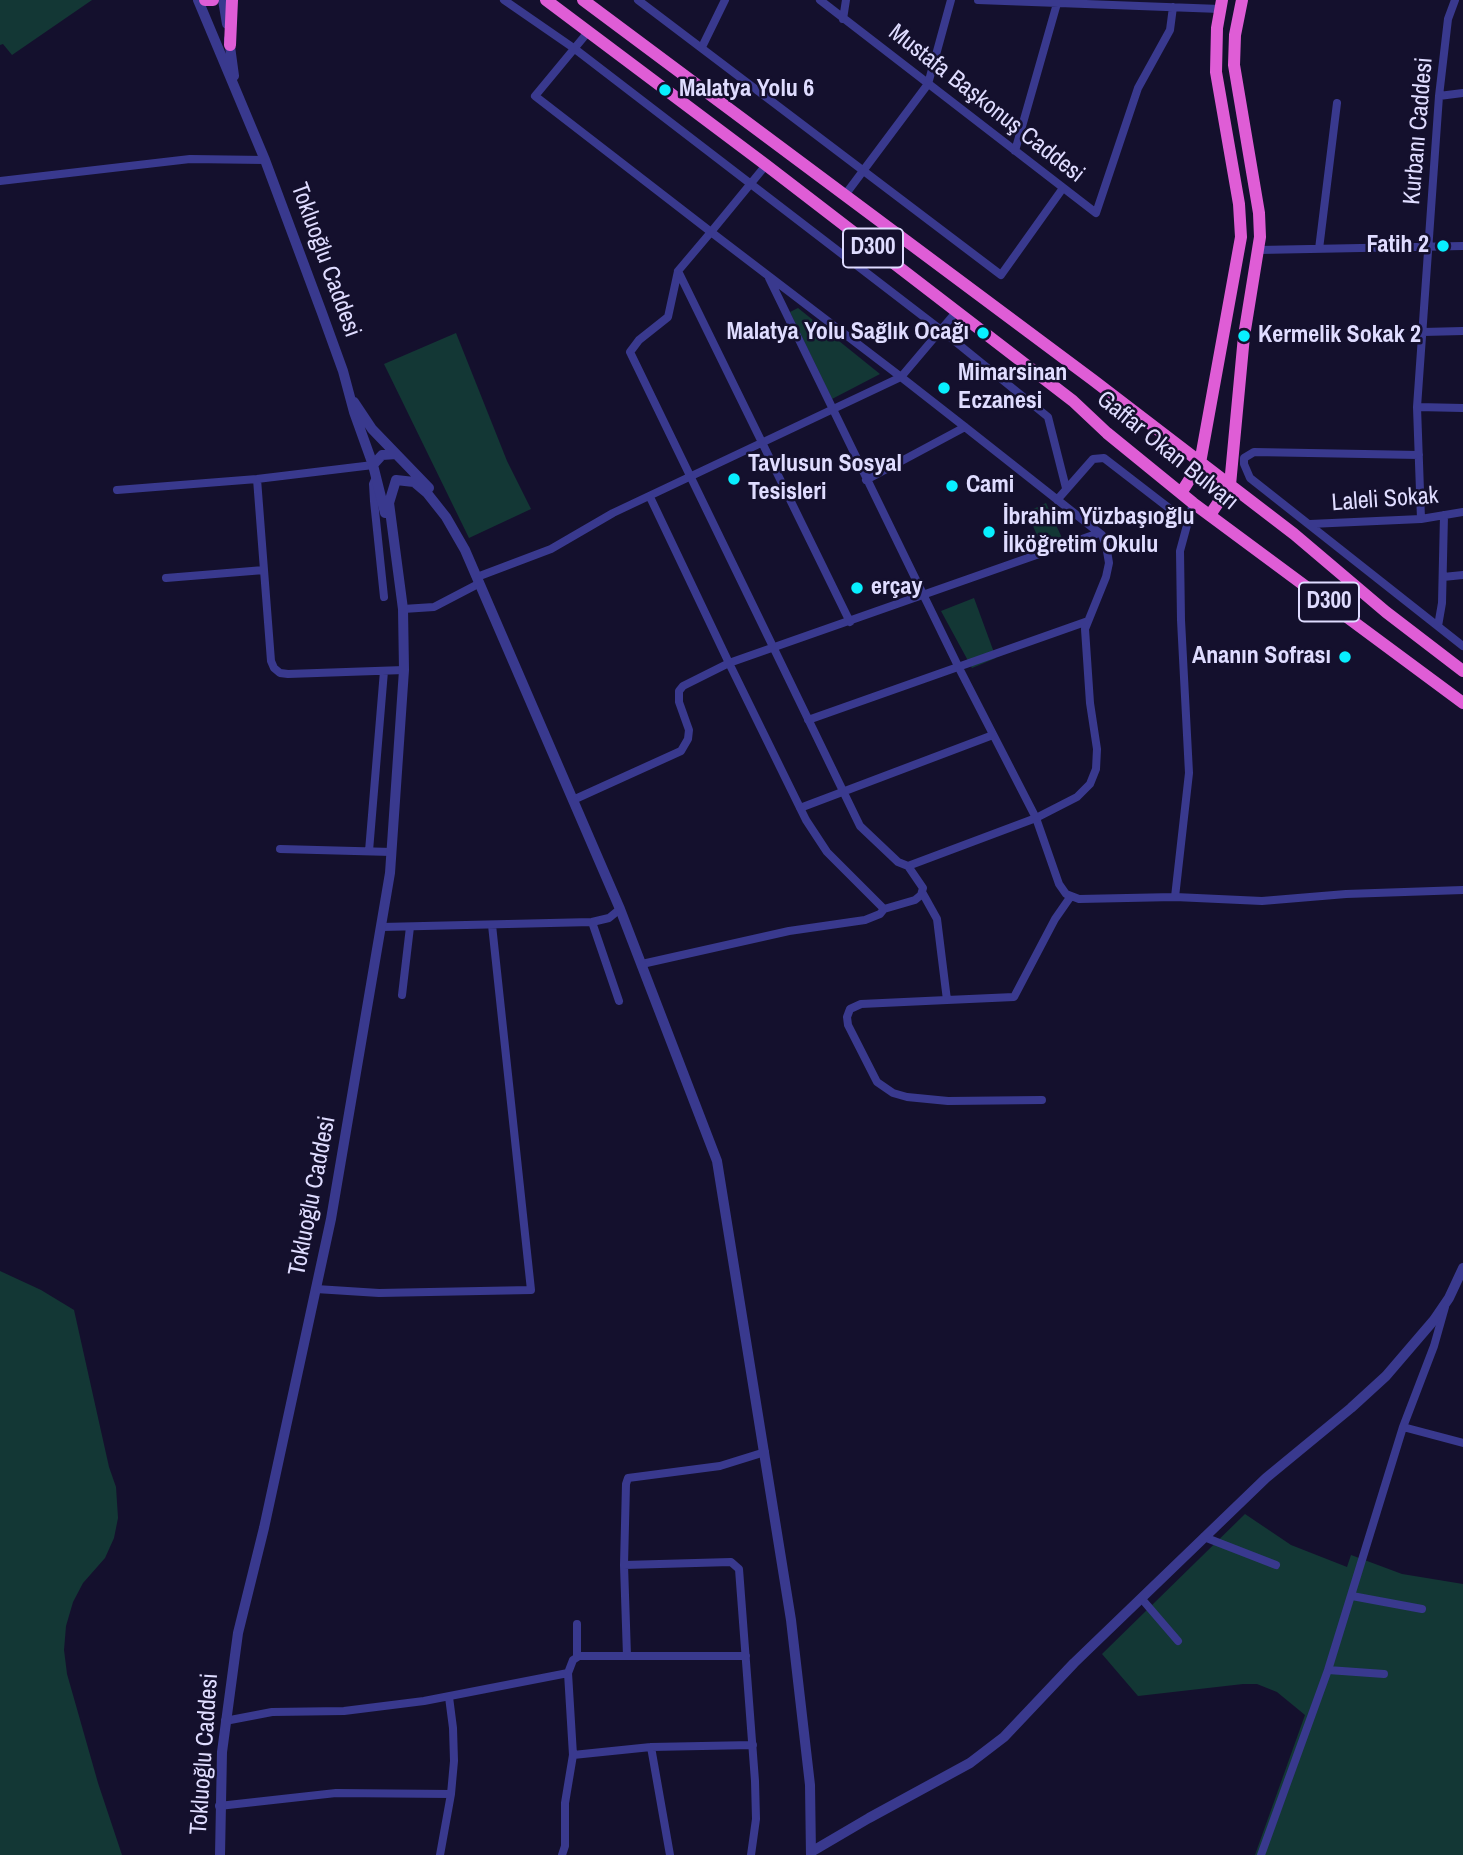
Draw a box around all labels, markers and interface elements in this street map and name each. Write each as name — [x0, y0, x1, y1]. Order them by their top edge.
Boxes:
street label: Mustafa Başkonuş Caddesi — [882, 19, 1090, 189]
street label: Kurbanı Caddesi — [1398, 56, 1440, 206]
place label: Malatya Yolu 6 — [679, 76, 814, 104]
marker: Malatya Yolu 6 — [657, 82, 673, 98]
street label: Tokluoğlu Caddesi — [284, 179, 366, 341]
road number: D300 — [843, 229, 903, 268]
place label: Fatih 2 — [1367, 232, 1429, 260]
marker: Fatih 2 — [1435, 238, 1451, 254]
place label: Malatya Yolu Sağlık Ocağı — [727, 319, 969, 347]
place label: Kermelik Sokak 2 — [1258, 322, 1421, 350]
marker: Malatya Yolu Sağlık Ocağı — [975, 325, 991, 341]
marker: Kermelik Sokak 2 — [1236, 328, 1252, 344]
place label: Mimarsinan Eczanesi — [958, 360, 1067, 416]
marker: Mimarsinan Eczanesi — [936, 380, 952, 396]
street label: Gaffar Okan Bulvarı — [1090, 385, 1244, 517]
place label: Tavlusun Sosyal Tesisleri — [748, 451, 902, 507]
marker: Tavlusun Sosyal Tesisleri — [726, 471, 742, 487]
place label: Cami — [966, 472, 1014, 500]
marker: Cami — [944, 478, 960, 494]
street label: Laleli Sokak — [1331, 482, 1439, 518]
place label: İbrahim Yüzbaşıoğlu İlköğretim Okulu — [1003, 504, 1194, 560]
marker: İbrahim Yüzbaşıoğlu İlköğretim Okulu — [981, 524, 997, 540]
place label: erçay — [871, 574, 922, 602]
marker: erçay — [849, 580, 865, 596]
road number: D300 — [1299, 582, 1359, 622]
place label: Ananın Sofrası — [1192, 643, 1331, 671]
marker: Ananın Sofrası — [1337, 649, 1353, 665]
street label: Tokluoğlu Caddesi — [283, 1114, 343, 1278]
street label: Tokluoğlu Caddesi — [185, 1672, 225, 1836]

